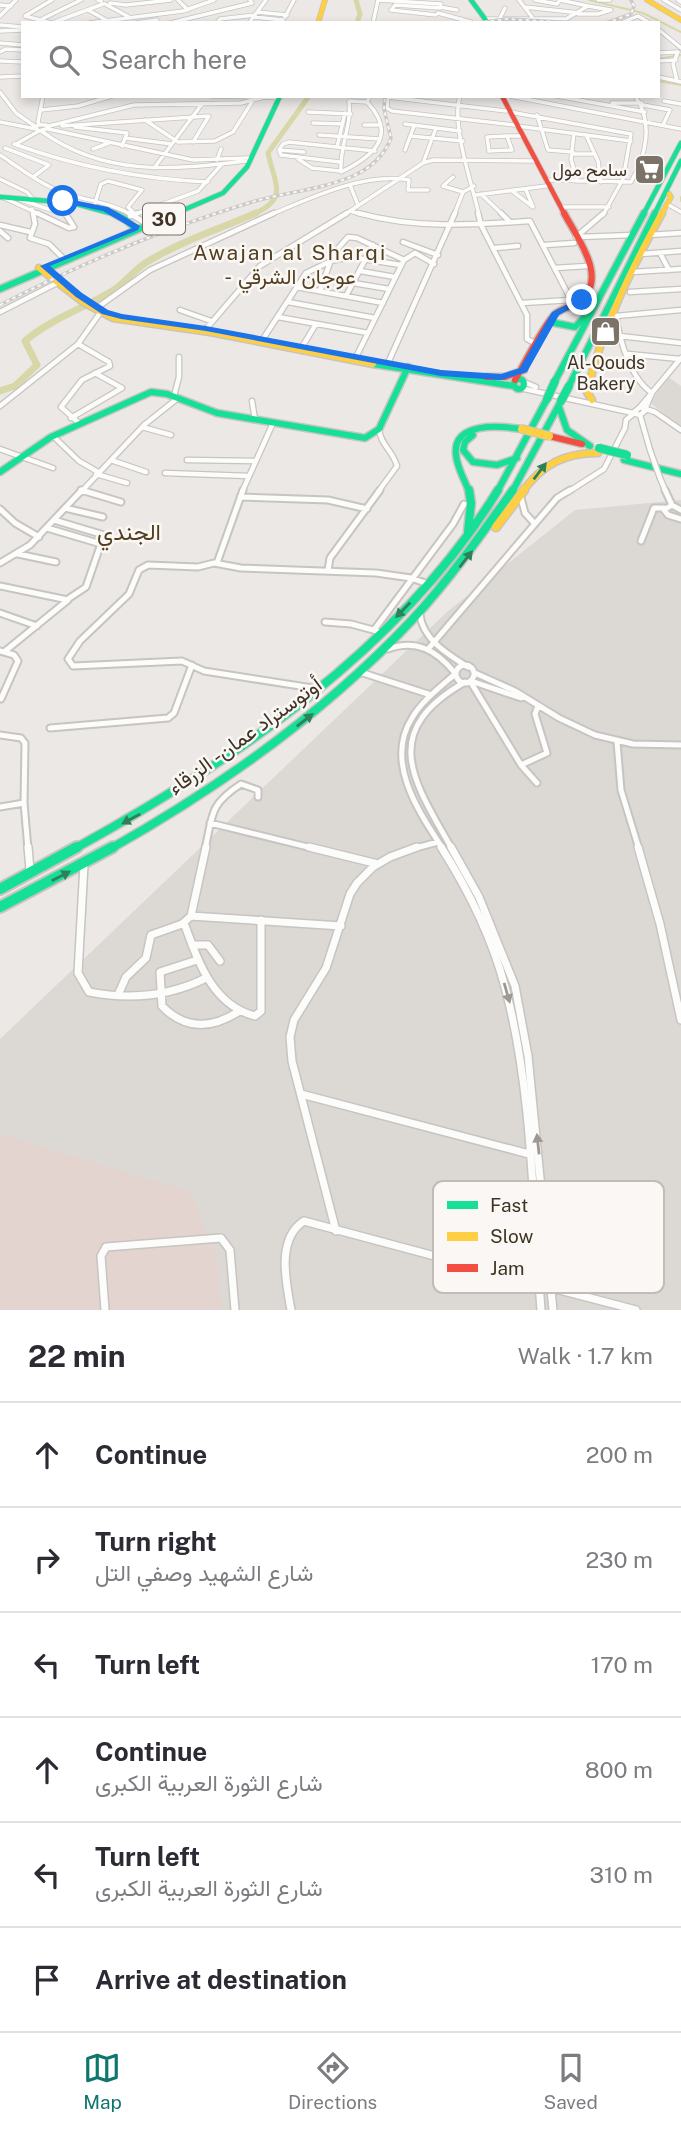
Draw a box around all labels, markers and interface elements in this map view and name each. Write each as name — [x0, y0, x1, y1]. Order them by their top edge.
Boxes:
search box — [21, 21, 660, 98]
icon: search — [45, 41, 83, 79]
text: Search here — [101, 44, 247, 75]
supermarket icon: سامح مول — [633, 153, 667, 187]
place label: سامح مول — [553, 159, 627, 182]
route start — [47, 185, 78, 216]
road number: 30 — [143, 204, 185, 234]
district label: Awajan al Sharqi - عوجان الشرقي — [193, 240, 387, 294]
route end — [566, 284, 597, 315]
shop icon: Al-Qouds Bakery — [589, 315, 623, 349]
place label: Al-Qouds Bakery — [567, 352, 645, 394]
one-way arrow — [533, 462, 547, 480]
district label: الجندي — [97, 518, 161, 551]
one-way arrow — [459, 551, 474, 569]
one-way arrow — [396, 601, 412, 618]
street label: أوتوستراد عمان - الزرقاء — [163, 671, 327, 801]
one-way arrow — [296, 713, 314, 728]
one-way arrow — [121, 813, 141, 825]
one-way arrow — [51, 871, 71, 882]
one-way arrow — [502, 982, 513, 1004]
one-way arrow — [532, 1133, 543, 1155]
legend — [433, 1181, 664, 1293]
text: Fast — [490, 1194, 528, 1216]
text: Slow — [490, 1225, 534, 1247]
text: Jam — [490, 1257, 524, 1279]
text: 22 min — [28, 1338, 126, 1374]
text: Walk · 1.7 km — [518, 1342, 653, 1369]
icon: ahead — [28, 1436, 66, 1474]
text: Continue — [95, 1439, 207, 1470]
text: 200 m — [586, 1441, 653, 1468]
text: Turn right — [95, 1526, 217, 1557]
icon: right — [28, 1541, 66, 1579]
text: 230 m — [585, 1546, 653, 1573]
text: شارع الشهيد وصفي التل — [95, 1559, 313, 1586]
icon: left — [28, 1646, 66, 1684]
text: Turn left — [95, 1649, 200, 1680]
text: 170 m — [591, 1651, 653, 1678]
text: Continue — [95, 1736, 207, 1767]
icon: ahead — [28, 1751, 66, 1789]
text: 800 m — [585, 1756, 653, 1783]
text: شارع الثورة العربية الكبرى — [95, 1769, 323, 1796]
text: Turn left — [95, 1841, 200, 1872]
icon: left — [28, 1856, 66, 1894]
text: 310 m — [590, 1861, 653, 1888]
text: شارع الثورة العربية الكبرى — [95, 1874, 323, 1901]
icon: arrive — [28, 1961, 66, 1999]
text: Arrive at destination — [95, 1964, 347, 1995]
tab: Map — [83, 2049, 122, 2113]
tab: Directions — [288, 2049, 377, 2113]
tab: Saved — [544, 2049, 598, 2113]

